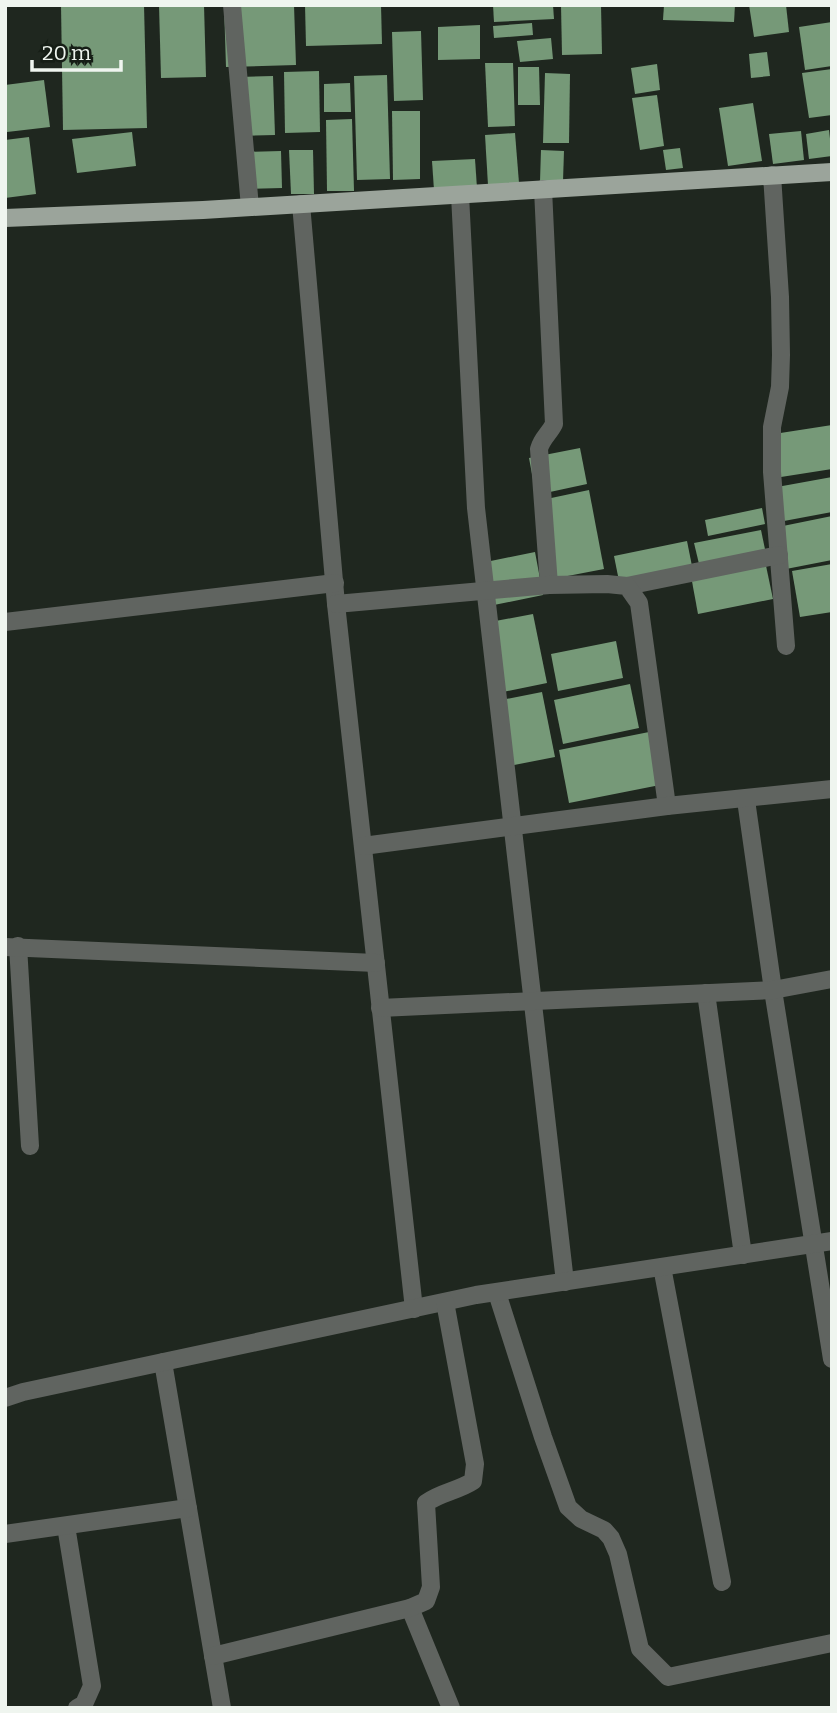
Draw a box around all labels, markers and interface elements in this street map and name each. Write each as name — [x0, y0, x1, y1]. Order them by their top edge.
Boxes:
scale bar — [32, 28, 121, 72]
text: 20 m — [42, 40, 91, 66]

